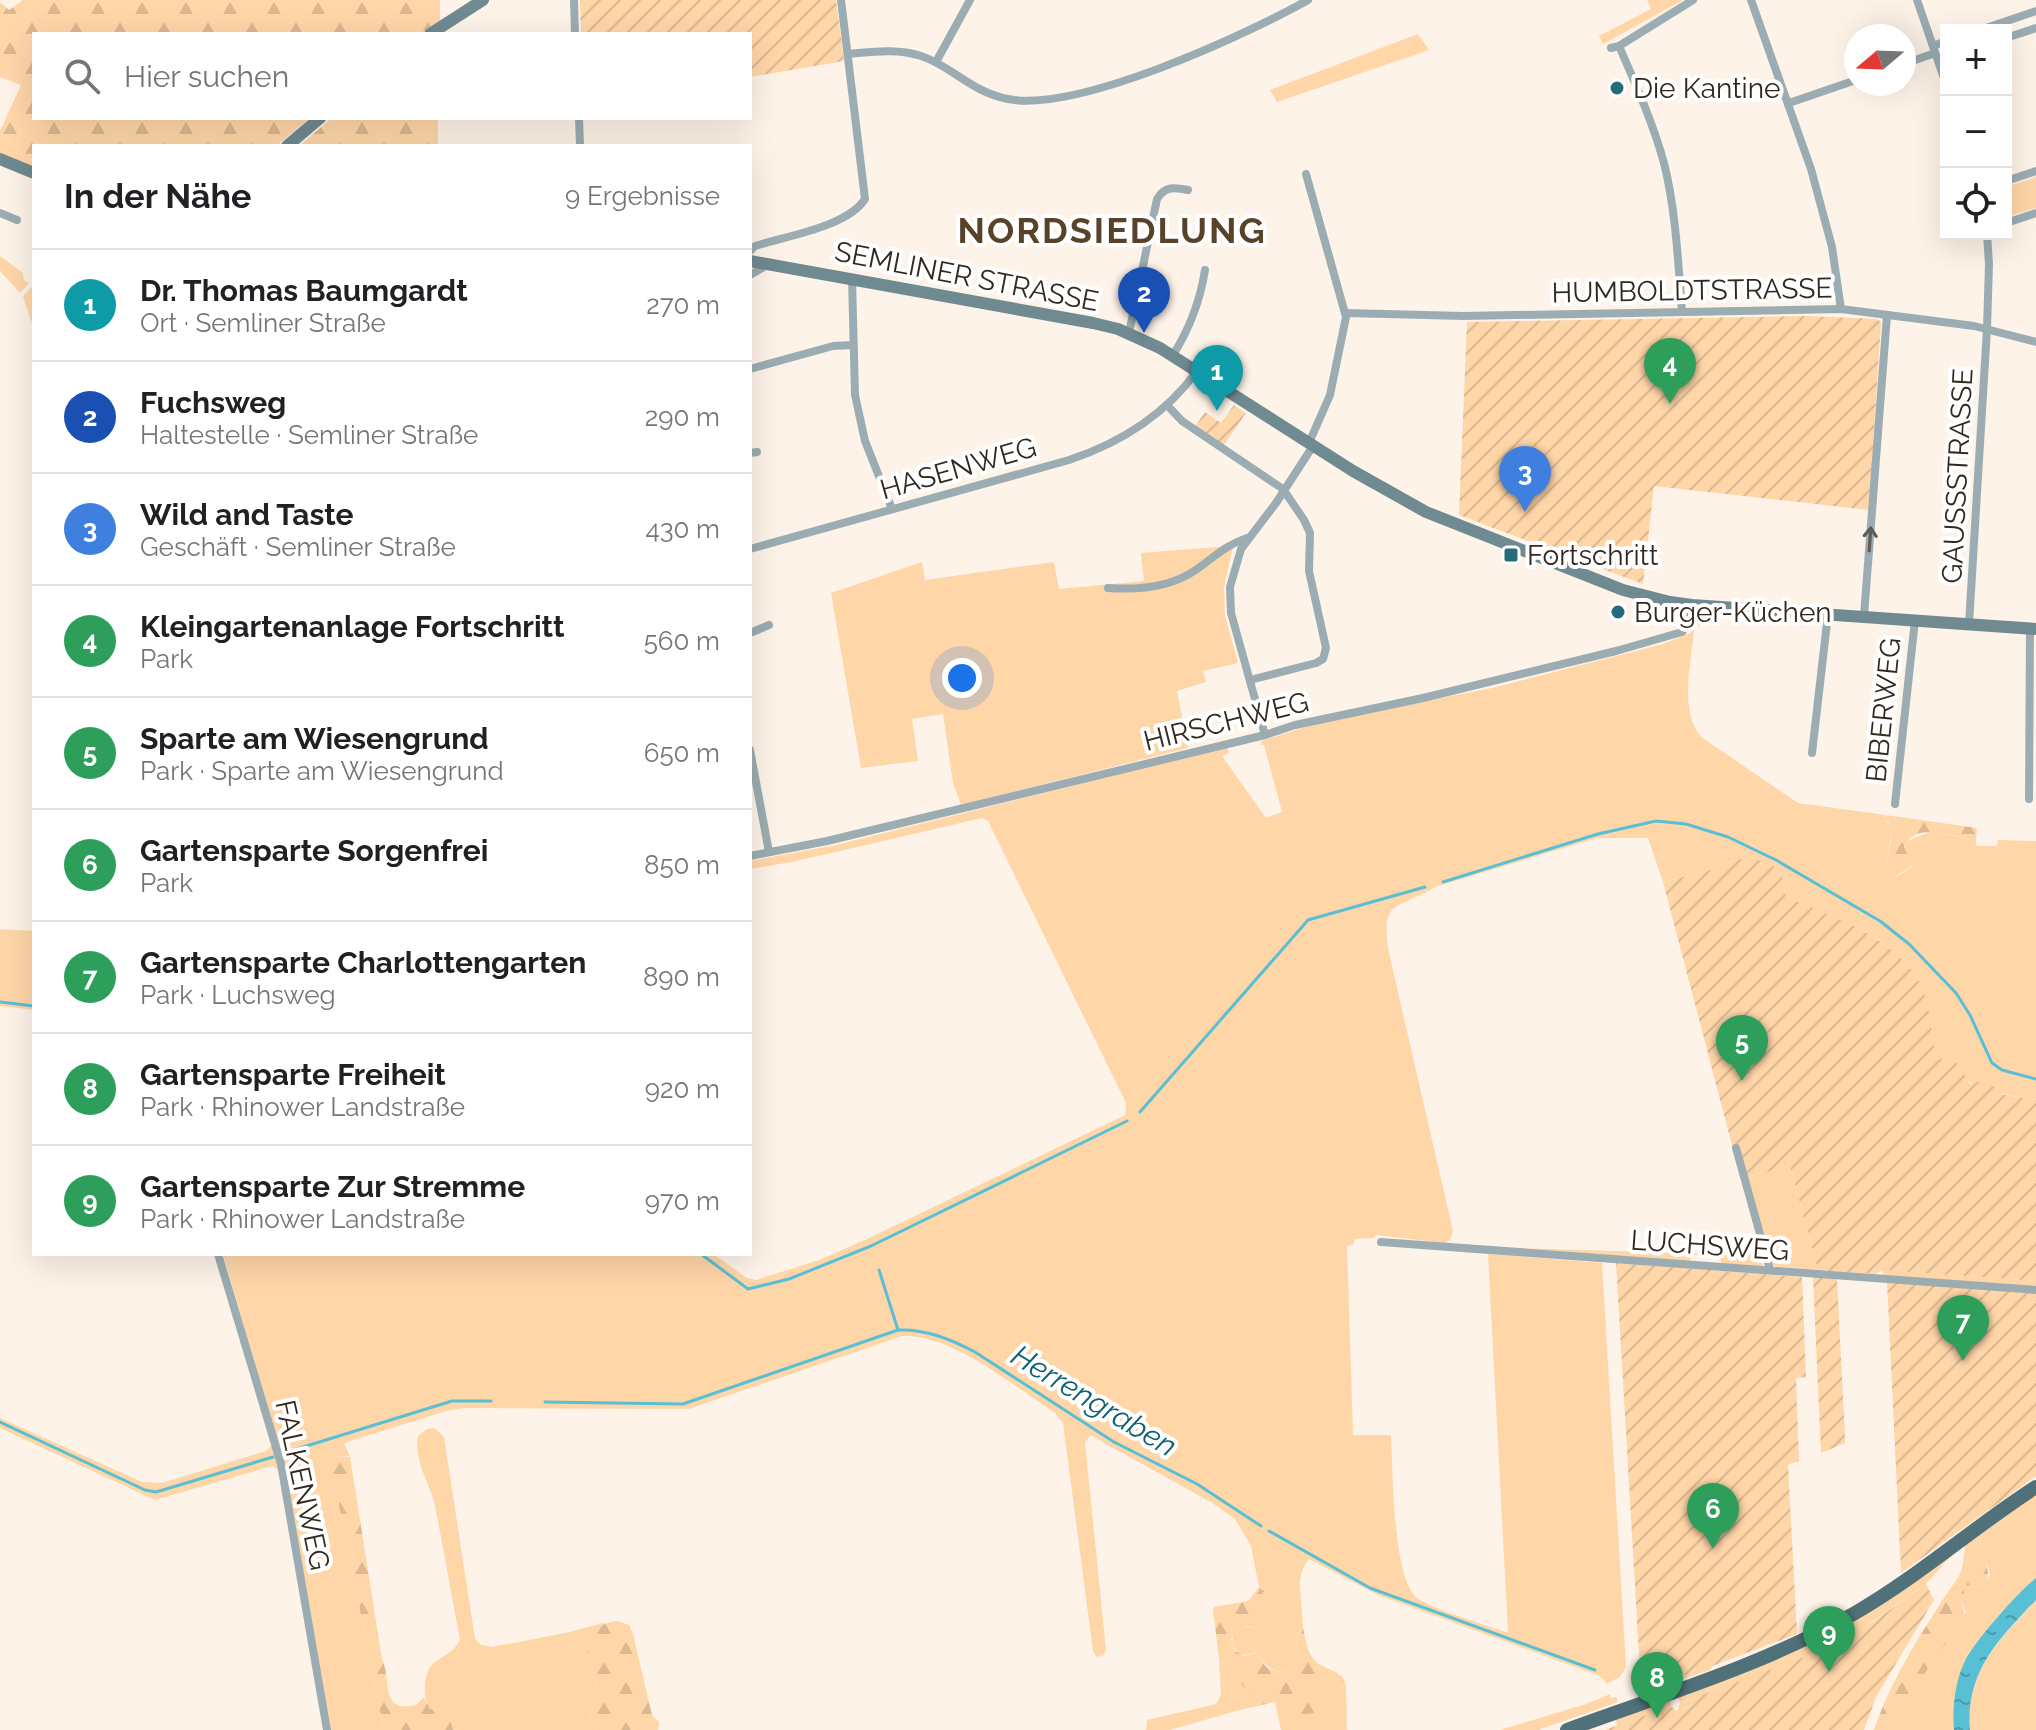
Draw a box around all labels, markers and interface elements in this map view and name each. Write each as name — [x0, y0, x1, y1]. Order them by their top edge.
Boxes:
north arrow — [1844, 24, 1916, 96]
map controls — [1940, 24, 2012, 240]
button: + — [1940, 24, 2012, 96]
search box — [32, 32, 752, 120]
icon: search — [60, 54, 104, 98]
text: Hier suchen — [124, 59, 289, 94]
place label: Die Kantine — [1633, 72, 1780, 105]
marker: Die Kantine — [1608, 79, 1626, 97]
button: − — [1940, 96, 2012, 168]
button: locate — [1940, 168, 2012, 240]
text: In der Nähe — [64, 176, 251, 216]
text: 9 Ergebnisse — [565, 181, 720, 211]
district label: NORDSIEDLUNG — [958, 209, 1267, 251]
street label: SEMLINER STRASSE — [832, 235, 1102, 318]
pin: 2 — [1118, 267, 1170, 333]
street label: HUMBOLDTSTRASSE — [1551, 272, 1833, 309]
text: Dr. Thomas Baumgardt — [140, 273, 468, 308]
text: 1 — [84, 290, 96, 320]
text: 270 m — [646, 290, 720, 320]
text: Ort · Semliner Straße — [140, 308, 386, 338]
pin: 4 — [1644, 338, 1696, 404]
pin: 1 — [1191, 345, 1243, 411]
street label: GAUSSSTRASSE — [1935, 368, 1980, 584]
text: Fuchsweg — [140, 385, 286, 420]
text: 2 — [83, 402, 97, 432]
text: 290 m — [645, 402, 720, 432]
text: Haltestelle · Semliner Straße — [140, 420, 478, 450]
street label: HASENWEG — [876, 430, 1040, 507]
pin: 3 — [1499, 446, 1551, 512]
text: Wild and Taste — [140, 497, 354, 532]
text: 3 — [83, 514, 97, 544]
text: 430 m — [645, 514, 720, 544]
one-way arrow — [1863, 526, 1878, 553]
text: Geschäft · Semliner Straße — [140, 532, 456, 562]
place label: Fortschritt — [1527, 539, 1659, 572]
marker: Fortschritt — [1502, 546, 1520, 564]
place label: Burger-Küchen — [1634, 596, 1832, 629]
marker: Burger-Küchen — [1609, 603, 1627, 621]
text: Kleingartenanlage Fortschritt — [140, 609, 565, 644]
text: 4 — [83, 626, 97, 656]
text: 560 m — [644, 626, 720, 656]
street label: BIBERWEG — [1860, 636, 1907, 784]
text: Park — [140, 644, 193, 674]
your location — [942, 658, 982, 698]
street label: HIRSCHWEG — [1140, 685, 1312, 758]
text: Sparte am Wiesengrund — [140, 721, 489, 756]
text: 5 — [83, 738, 97, 768]
text: 650 m — [644, 738, 720, 768]
text: Park · Sparte am Wiesengrund — [140, 756, 504, 786]
text: Gartensparte Sorgenfrei — [140, 833, 488, 868]
text: 6 — [82, 850, 98, 880]
text: 850 m — [644, 850, 720, 880]
text: Park — [140, 868, 193, 898]
text: Gartensparte Charlottengarten — [140, 945, 586, 980]
text: 7 — [83, 962, 97, 992]
text: 890 m — [643, 962, 720, 992]
text: Park · Luchsweg — [140, 980, 336, 1010]
pin: 5 — [1716, 1015, 1768, 1081]
text: Gartensparte Freiheit — [140, 1057, 446, 1092]
text: 8 — [82, 1074, 98, 1104]
text: 920 m — [645, 1074, 720, 1104]
text: Park · Rhinower Landstraße — [140, 1092, 465, 1122]
text: Gartensparte Zur Stremme — [140, 1169, 525, 1204]
text: 9 — [82, 1186, 98, 1216]
text: 970 m — [645, 1186, 720, 1216]
text: Park · Rhinower Landstraße — [140, 1204, 465, 1234]
street label: LUCHSWEG — [1629, 1223, 1790, 1268]
pin: 7 — [1937, 1295, 1989, 1361]
water label: Herrengraben — [1005, 1338, 1183, 1464]
street label: FALKENWEG — [268, 1397, 337, 1573]
pin: 6 — [1687, 1483, 1739, 1549]
pin: 9 — [1803, 1606, 1855, 1672]
pin: 8 — [1631, 1652, 1683, 1718]

